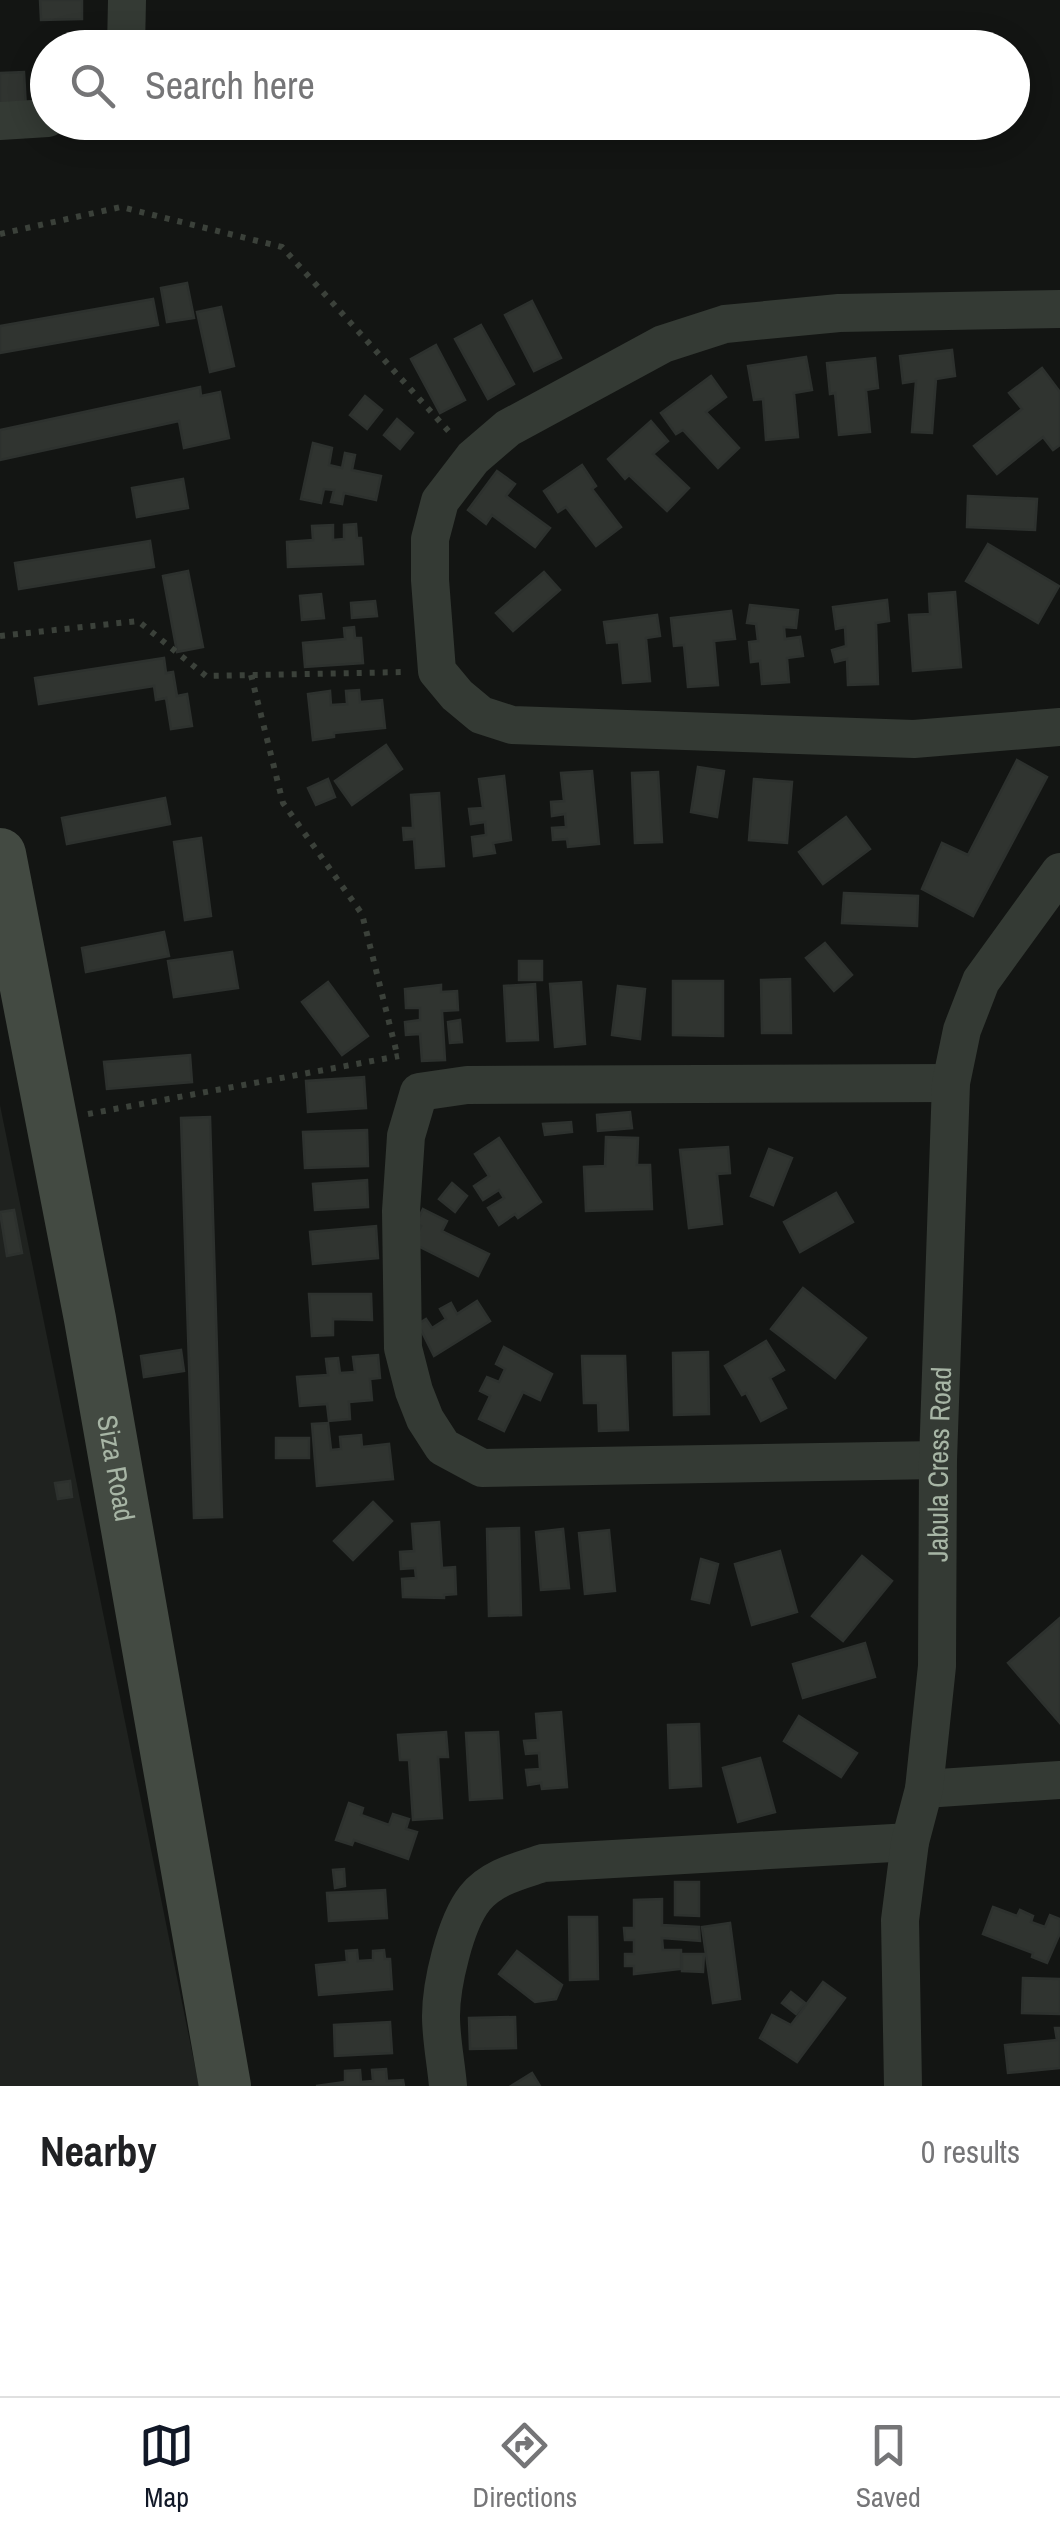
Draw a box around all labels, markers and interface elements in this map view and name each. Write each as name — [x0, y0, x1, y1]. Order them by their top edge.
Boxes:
search box — [30, 30, 1030, 140]
icon: search — [65, 58, 120, 113]
text: Search here — [145, 60, 315, 111]
street label: Jabula Cress Road — [919, 1366, 960, 1562]
street label: Siza Road — [88, 1412, 144, 1524]
text: Nearby — [40, 2123, 157, 2179]
text: 0 results — [921, 2130, 1020, 2173]
tab: Map — [139, 2418, 194, 2516]
tab: Directions — [473, 2418, 577, 2516]
tab: Saved — [856, 2418, 921, 2516]

